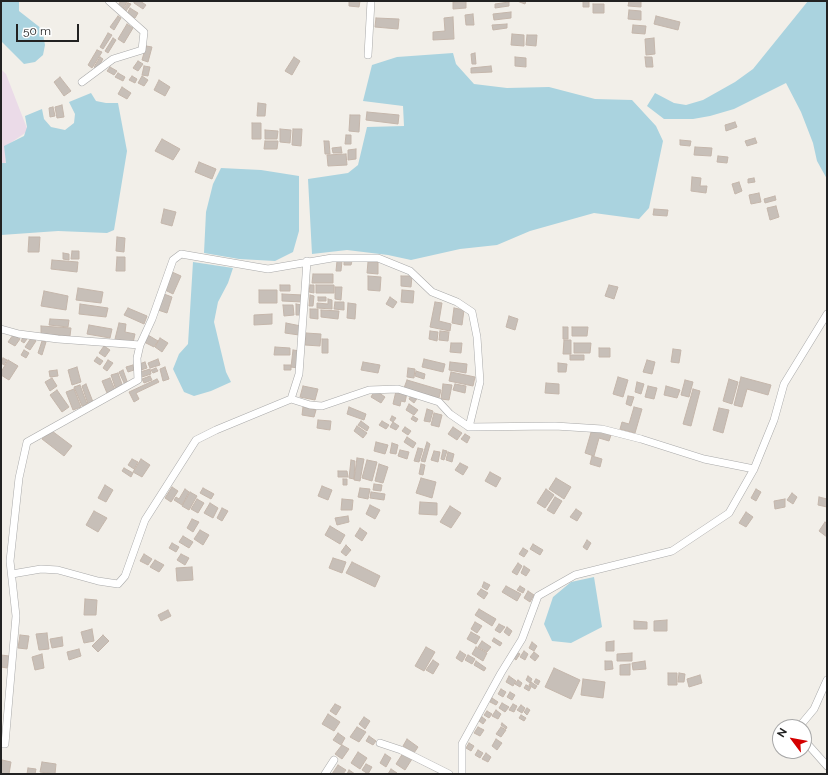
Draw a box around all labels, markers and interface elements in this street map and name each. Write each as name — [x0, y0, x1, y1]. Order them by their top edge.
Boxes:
scale bar — [18, 16, 81, 42]
text: 50 m — [23, 24, 51, 38]
north arrow — [772, 719, 812, 759]
text: N — [775, 726, 790, 740]

